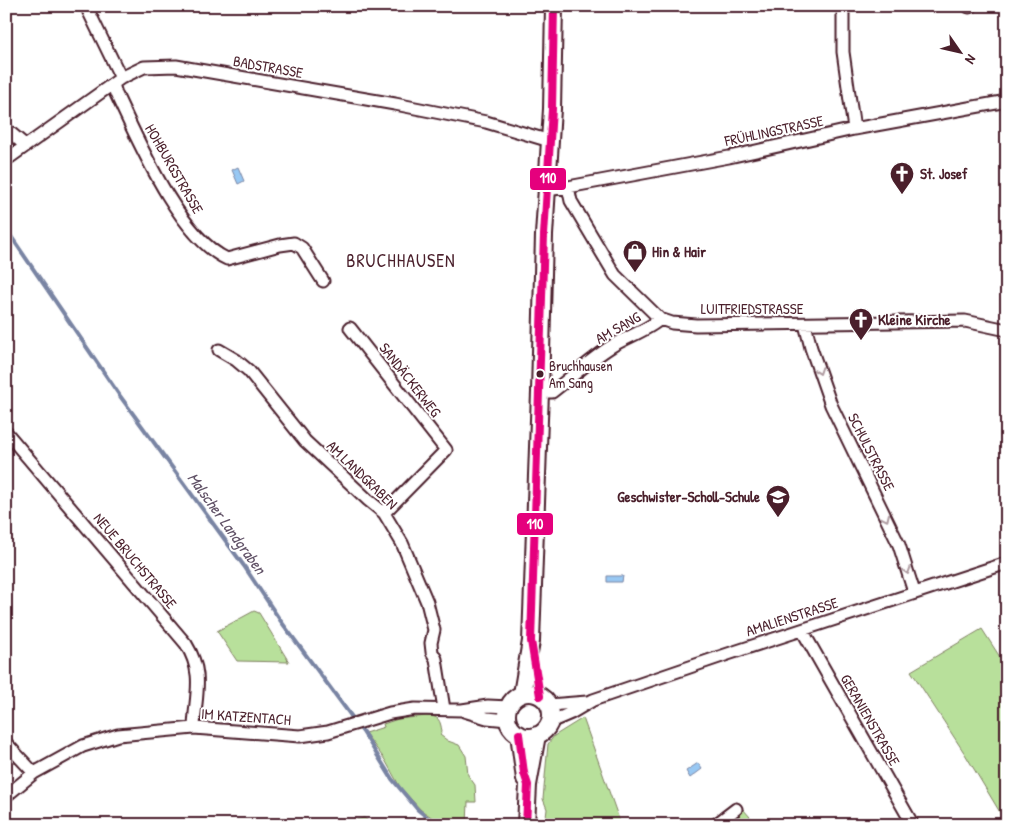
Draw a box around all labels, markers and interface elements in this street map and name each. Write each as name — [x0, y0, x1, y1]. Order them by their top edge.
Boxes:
north arrow — [936, 28, 986, 78]
street label: BADSTRASSE — [232, 50, 305, 83]
text: N — [961, 51, 981, 68]
street label: FRÜHLINGSTRASSE — [722, 110, 826, 151]
street label: HOHBURGSTRASSE — [140, 120, 209, 218]
church icon: St. Josef — [889, 161, 915, 195]
place label: St. Josef — [920, 163, 968, 184]
line badge: 110 — [529, 167, 567, 191]
text: 110 — [540, 168, 557, 187]
shop icon: Hin & Hair — [622, 239, 648, 273]
place label: Hin & Hair — [652, 241, 706, 262]
district label: BRUCHHAUSEN — [346, 248, 456, 273]
street label: LUITFRIEDSTRASSE — [701, 298, 804, 319]
street label: AM SANG — [591, 306, 645, 349]
church icon: Kleine Kirche — [848, 307, 874, 341]
place label: Kleine Kirche — [878, 309, 950, 330]
street label: SANDÄCKERWEG — [375, 338, 447, 422]
place label: Bruchhausen Am Sang — [549, 356, 613, 393]
one-way arrow — [813, 366, 823, 374]
marker: Bruchhausen Am Sang — [535, 369, 545, 379]
street label: SCHULSTRASSE — [843, 409, 900, 494]
street label: AM LANDGRABEN — [322, 435, 402, 514]
water label: Malscher Landgraben — [183, 468, 272, 580]
school or university icon: Geschwister-Scholl-Schule — [765, 484, 791, 518]
place label: Geschwister-Scholl-Schule — [617, 486, 760, 507]
street label: NEUE BRUCHSTRASSE — [89, 508, 182, 613]
line badge: 110 — [516, 512, 554, 536]
one-way arrow — [880, 513, 891, 522]
text: 110 — [527, 514, 544, 533]
one-way arrow — [902, 566, 912, 575]
street label: AMALIENSTRASSE — [743, 592, 841, 641]
street label: GERANIENSTRASSE — [836, 670, 905, 770]
street label: IM KATZENTACH — [200, 703, 292, 730]

